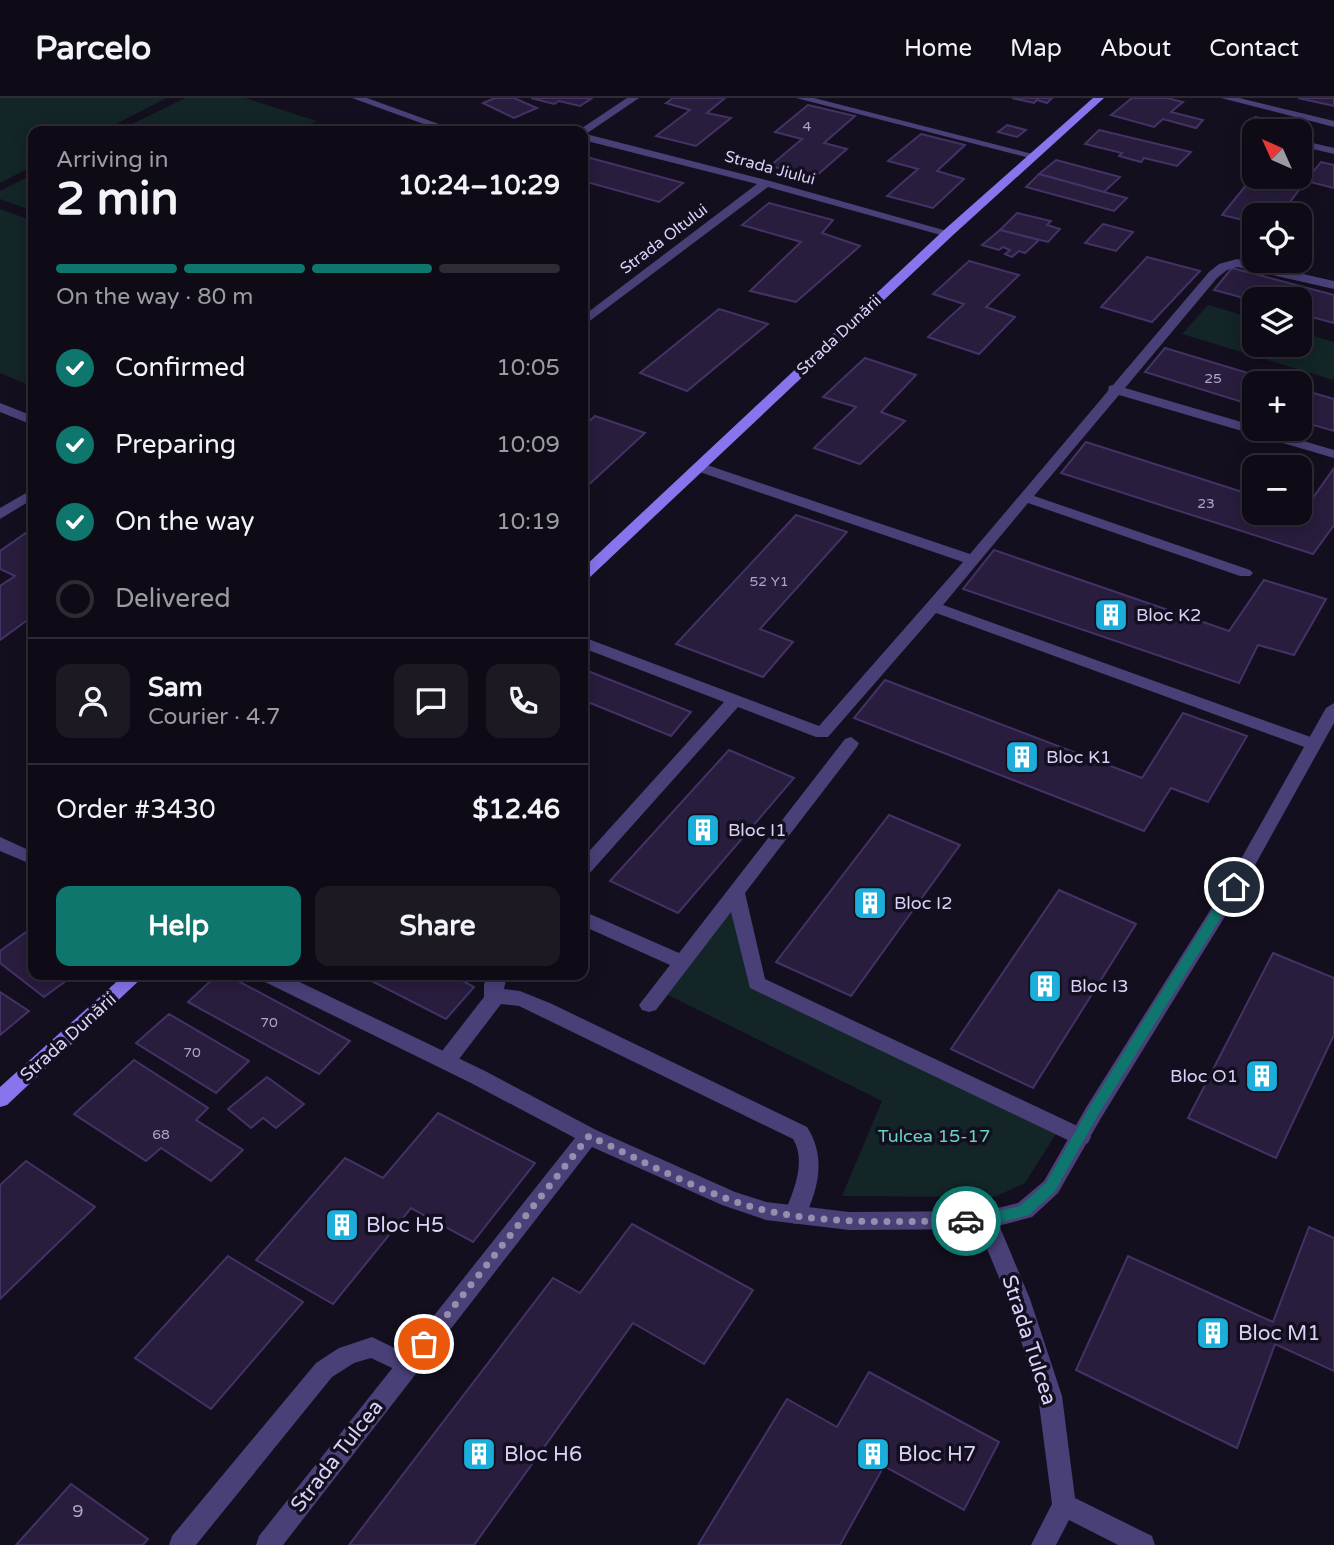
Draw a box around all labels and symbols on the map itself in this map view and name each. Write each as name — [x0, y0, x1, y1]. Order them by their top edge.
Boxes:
house number: 4 — [803, 118, 812, 135]
north arrow — [1242, 119, 1312, 189]
street label: Strada Jiului — [723, 146, 817, 190]
street label: Strada Oltului — [616, 200, 712, 278]
street label: Strada Dunării — [793, 291, 885, 379]
house number: 25 — [1204, 370, 1222, 387]
house number: 23 — [1197, 495, 1215, 512]
house number: 52 Y1 — [750, 573, 788, 590]
building icon: Bloc K2 — [1092, 596, 1130, 634]
place label: Bloc K2 — [1136, 604, 1201, 626]
building icon: Bloc K1 — [1003, 738, 1041, 776]
place label: Bloc K1 — [1046, 746, 1111, 768]
building icon: Bloc I1 — [684, 811, 722, 849]
place label: Bloc I1 — [728, 819, 786, 841]
pin — [1204, 857, 1264, 917]
building icon: Bloc I2 — [851, 884, 889, 922]
place label: Bloc I2 — [894, 892, 952, 914]
building icon: Bloc I3 — [1026, 967, 1064, 1005]
place label: Bloc I3 — [1070, 975, 1128, 997]
street label: Strada Dunării — [15, 988, 121, 1086]
house number: 70 — [260, 1014, 278, 1031]
house number: 70 — [183, 1044, 201, 1061]
building icon: Bloc O1 — [1243, 1057, 1281, 1095]
place label: Bloc O1 — [1170, 1065, 1238, 1087]
park label: Tulcea 15-17 — [878, 1125, 990, 1147]
house number: 68 — [152, 1126, 170, 1143]
courier — [931, 1186, 1001, 1256]
building icon: Bloc H5 — [323, 1206, 361, 1244]
place label: Bloc H5 — [366, 1213, 444, 1238]
street label: Strada Tulcea — [996, 1272, 1062, 1408]
pin — [394, 1314, 454, 1374]
building icon: Bloc M1 — [1194, 1314, 1232, 1352]
place label: Bloc M1 — [1238, 1321, 1321, 1346]
street label: Strada Tulcea — [286, 1395, 388, 1517]
building icon: Bloc H6 — [460, 1435, 498, 1473]
building icon: Bloc H7 — [854, 1435, 892, 1473]
place label: Bloc H6 — [504, 1442, 582, 1467]
place label: Bloc H7 — [898, 1442, 976, 1467]
house number: 9 — [72, 1500, 84, 1522]

